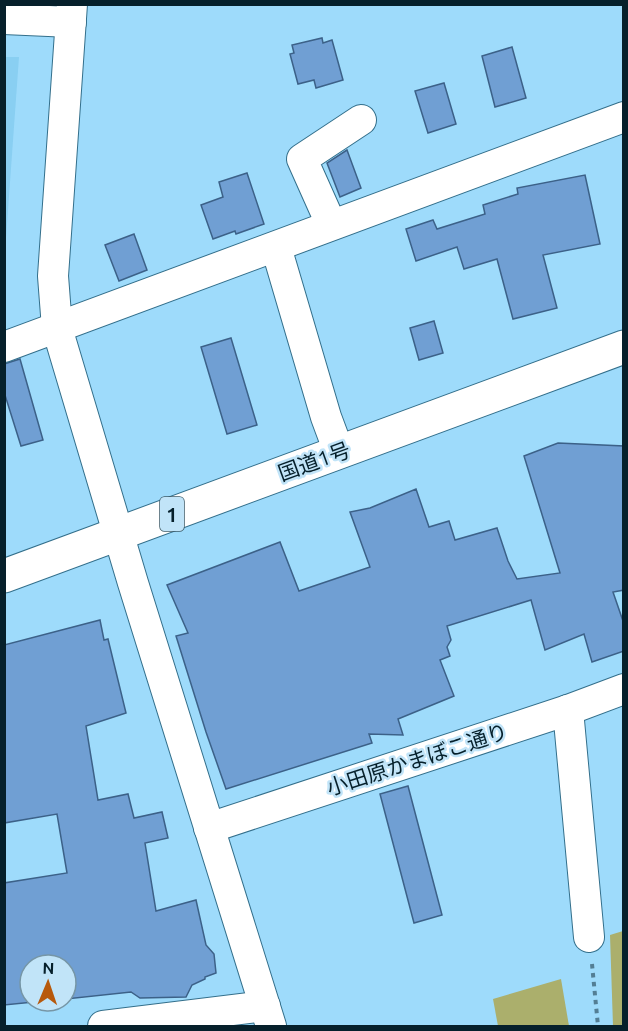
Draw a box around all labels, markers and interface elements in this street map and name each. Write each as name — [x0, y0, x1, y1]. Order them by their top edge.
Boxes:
street label: 国道1号 — [275, 437, 353, 485]
road number: 1 — [160, 497, 184, 531]
street label: 小田原かまぼこ通り — [323, 718, 511, 800]
north arrow — [18, 953, 78, 1013]
text: N — [42, 959, 55, 977]

